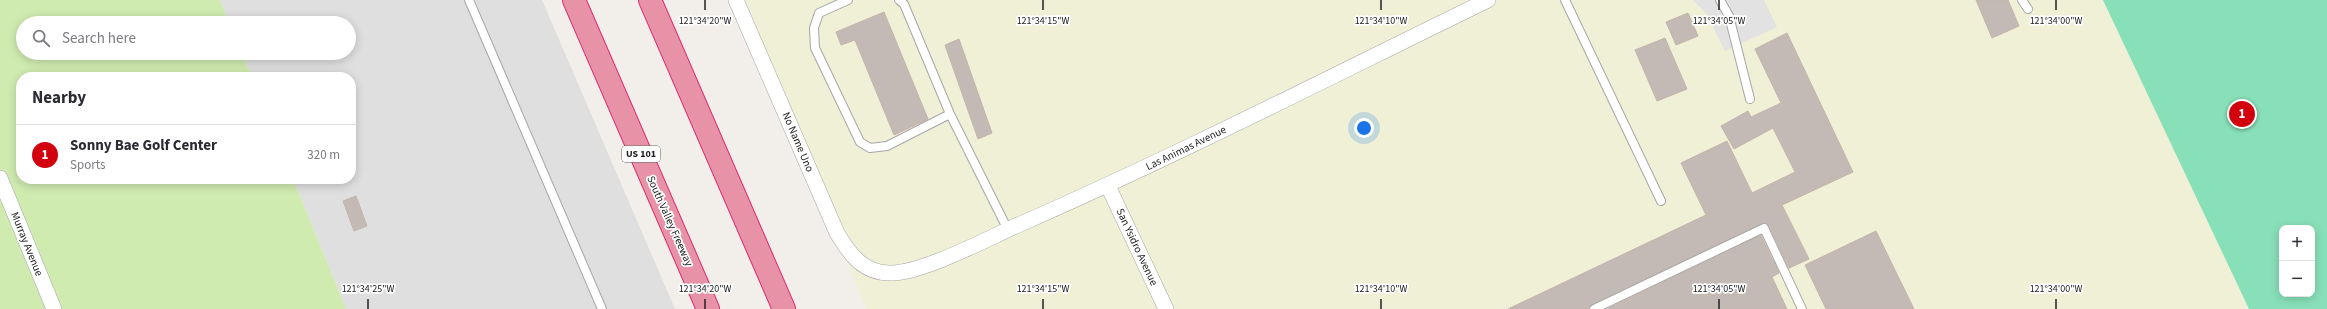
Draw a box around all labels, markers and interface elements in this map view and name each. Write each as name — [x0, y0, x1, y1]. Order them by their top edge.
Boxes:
text: 121°34'20"W — [679, 14, 731, 28]
text: 121°34'15"W — [1017, 14, 1069, 28]
text: 121°34'10"W — [1355, 14, 1407, 28]
text: 121°34'05"W — [1693, 14, 1745, 28]
text: 121°34'00"W — [2030, 14, 2082, 28]
search box — [16, 16, 356, 60]
icon: search — [30, 27, 52, 49]
text: Search here — [62, 28, 136, 49]
text: Nearby — [32, 86, 86, 110]
pin: 1 — [2229, 99, 2255, 129]
street label: No Name Uno — [779, 110, 817, 174]
your location — [1354, 118, 1374, 138]
street label: Las Animas Avenue — [1143, 122, 1229, 174]
text: Sonny Bae Golf Center — [70, 135, 217, 156]
text: 1 — [42, 146, 48, 164]
text: 320 m — [307, 146, 340, 164]
road number: US 101 — [622, 146, 660, 162]
text: Sports — [70, 156, 105, 174]
street label: South Valley Freeway — [643, 173, 697, 269]
street label: San Ysidro Avenue — [1113, 206, 1162, 289]
street label: Murray Avenue — [7, 210, 47, 279]
map controls — [2279, 225, 2315, 297]
button: + — [2279, 225, 2315, 261]
button: − — [2279, 261, 2315, 297]
text: 121°34'25"W — [342, 282, 394, 296]
text: 121°34'20"W — [679, 282, 731, 296]
text: 121°34'15"W — [1017, 282, 1069, 296]
text: 121°34'10"W — [1355, 282, 1407, 296]
text: 121°34'05"W — [1693, 282, 1745, 296]
text: 121°34'00"W — [2030, 282, 2082, 296]

